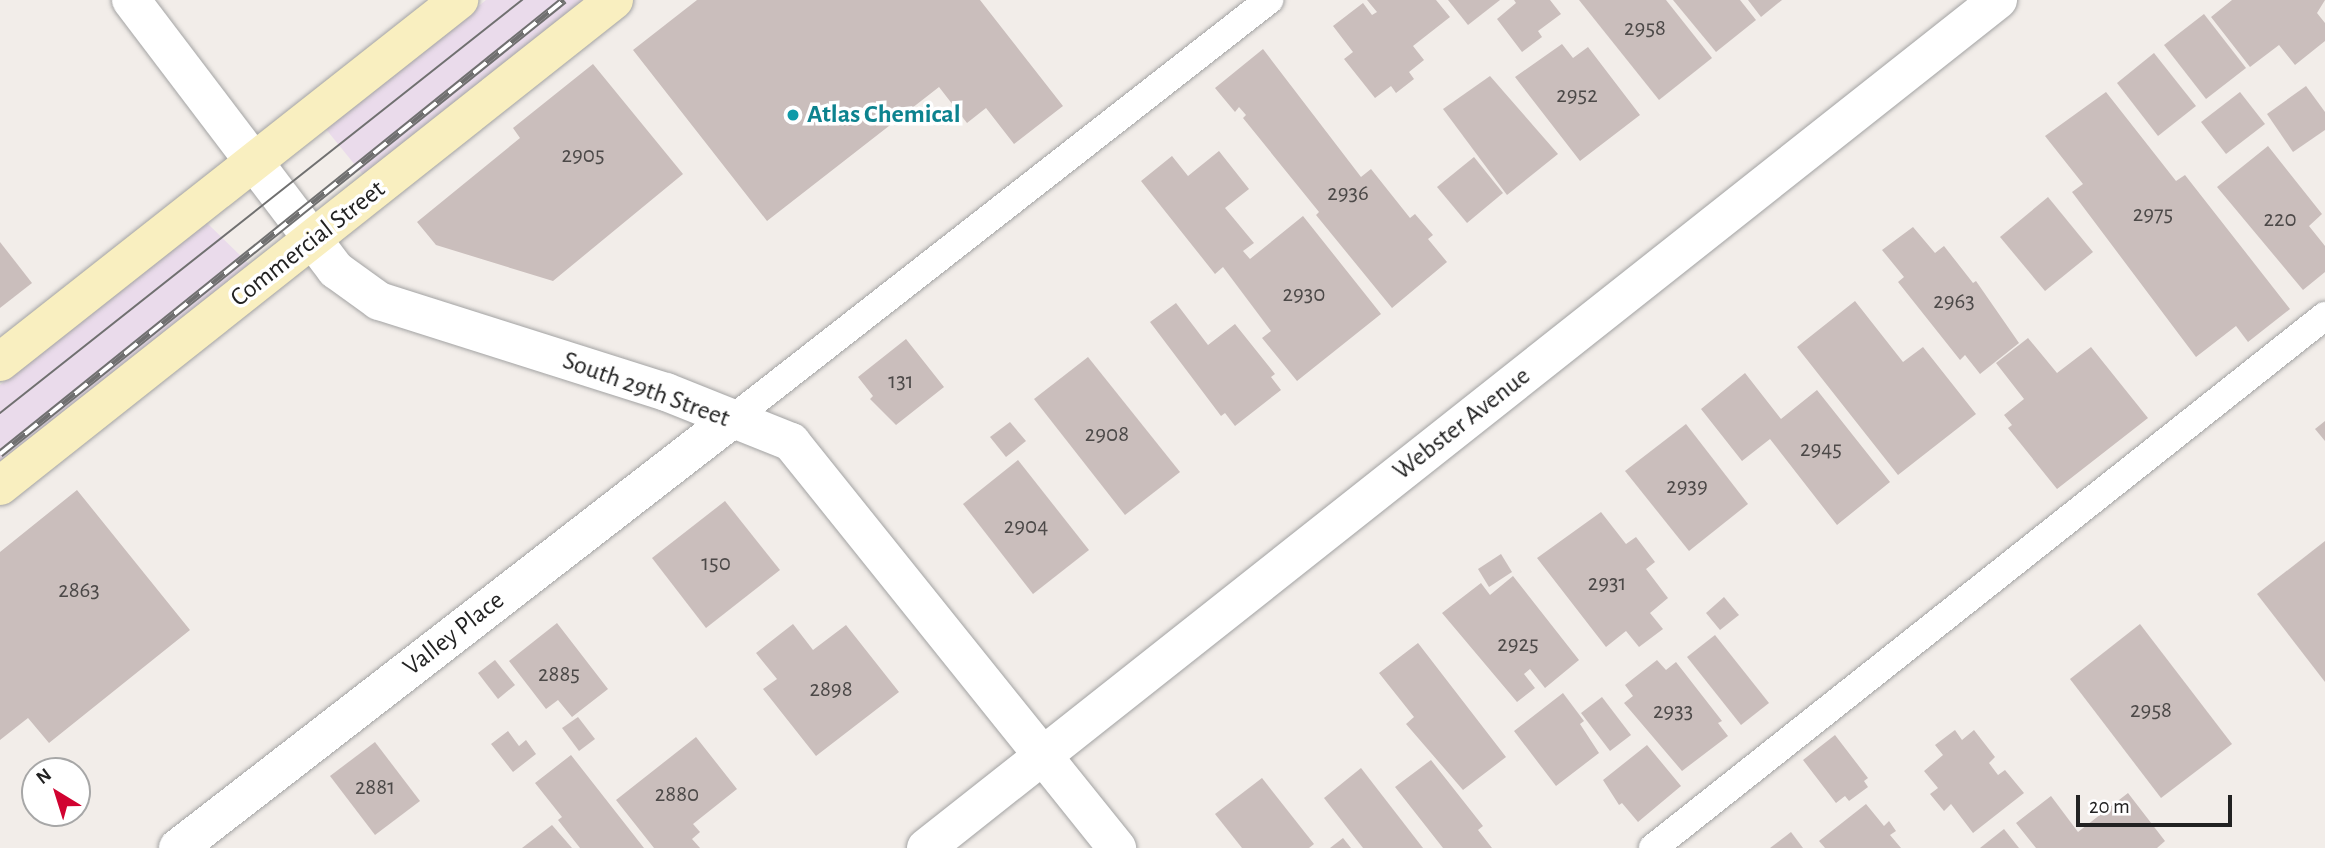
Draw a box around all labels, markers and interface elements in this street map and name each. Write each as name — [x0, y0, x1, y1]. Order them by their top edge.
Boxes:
house number: 2958 — [1624, 15, 1666, 43]
house number: 2952 — [1556, 82, 1598, 110]
place label: Atlas Chemical — [807, 99, 961, 131]
marker: Atlas Chemical — [785, 107, 801, 123]
house number: 2905 — [561, 142, 605, 170]
street label: Commercial Street — [225, 174, 391, 314]
house number: 2936 — [1327, 180, 1369, 208]
house number: 2975 — [2133, 201, 2173, 229]
house number: 220 — [2263, 206, 2297, 234]
house number: 2930 — [1283, 281, 1325, 309]
house number: 2963 — [1933, 288, 1975, 316]
street label: South 29th Street — [558, 345, 734, 435]
street label: Webster Avenue — [1387, 361, 1537, 487]
house number: 131 — [888, 368, 914, 396]
house number: 2908 — [1085, 421, 1129, 449]
house number: 2945 — [1800, 436, 1842, 464]
house number: 2939 — [1666, 473, 1708, 501]
house number: 2904 — [1004, 513, 1048, 541]
house number: 150 — [701, 550, 731, 578]
house number: 2931 — [1588, 570, 1626, 598]
house number: 2863 — [58, 577, 100, 605]
street label: Valley Place — [397, 585, 511, 683]
house number: 2925 — [1497, 631, 1539, 659]
house number: 2885 — [538, 661, 580, 689]
house number: 2898 — [809, 676, 853, 704]
house number: 2958 — [2130, 697, 2172, 725]
house number: 2933 — [1653, 698, 1693, 726]
north arrow — [21, 757, 91, 827]
text: N — [33, 765, 55, 788]
house number: 2881 — [355, 774, 395, 802]
house number: 2880 — [655, 781, 699, 809]
scale bar — [2080, 782, 2236, 826]
text: 20 m — [2089, 796, 2130, 817]

